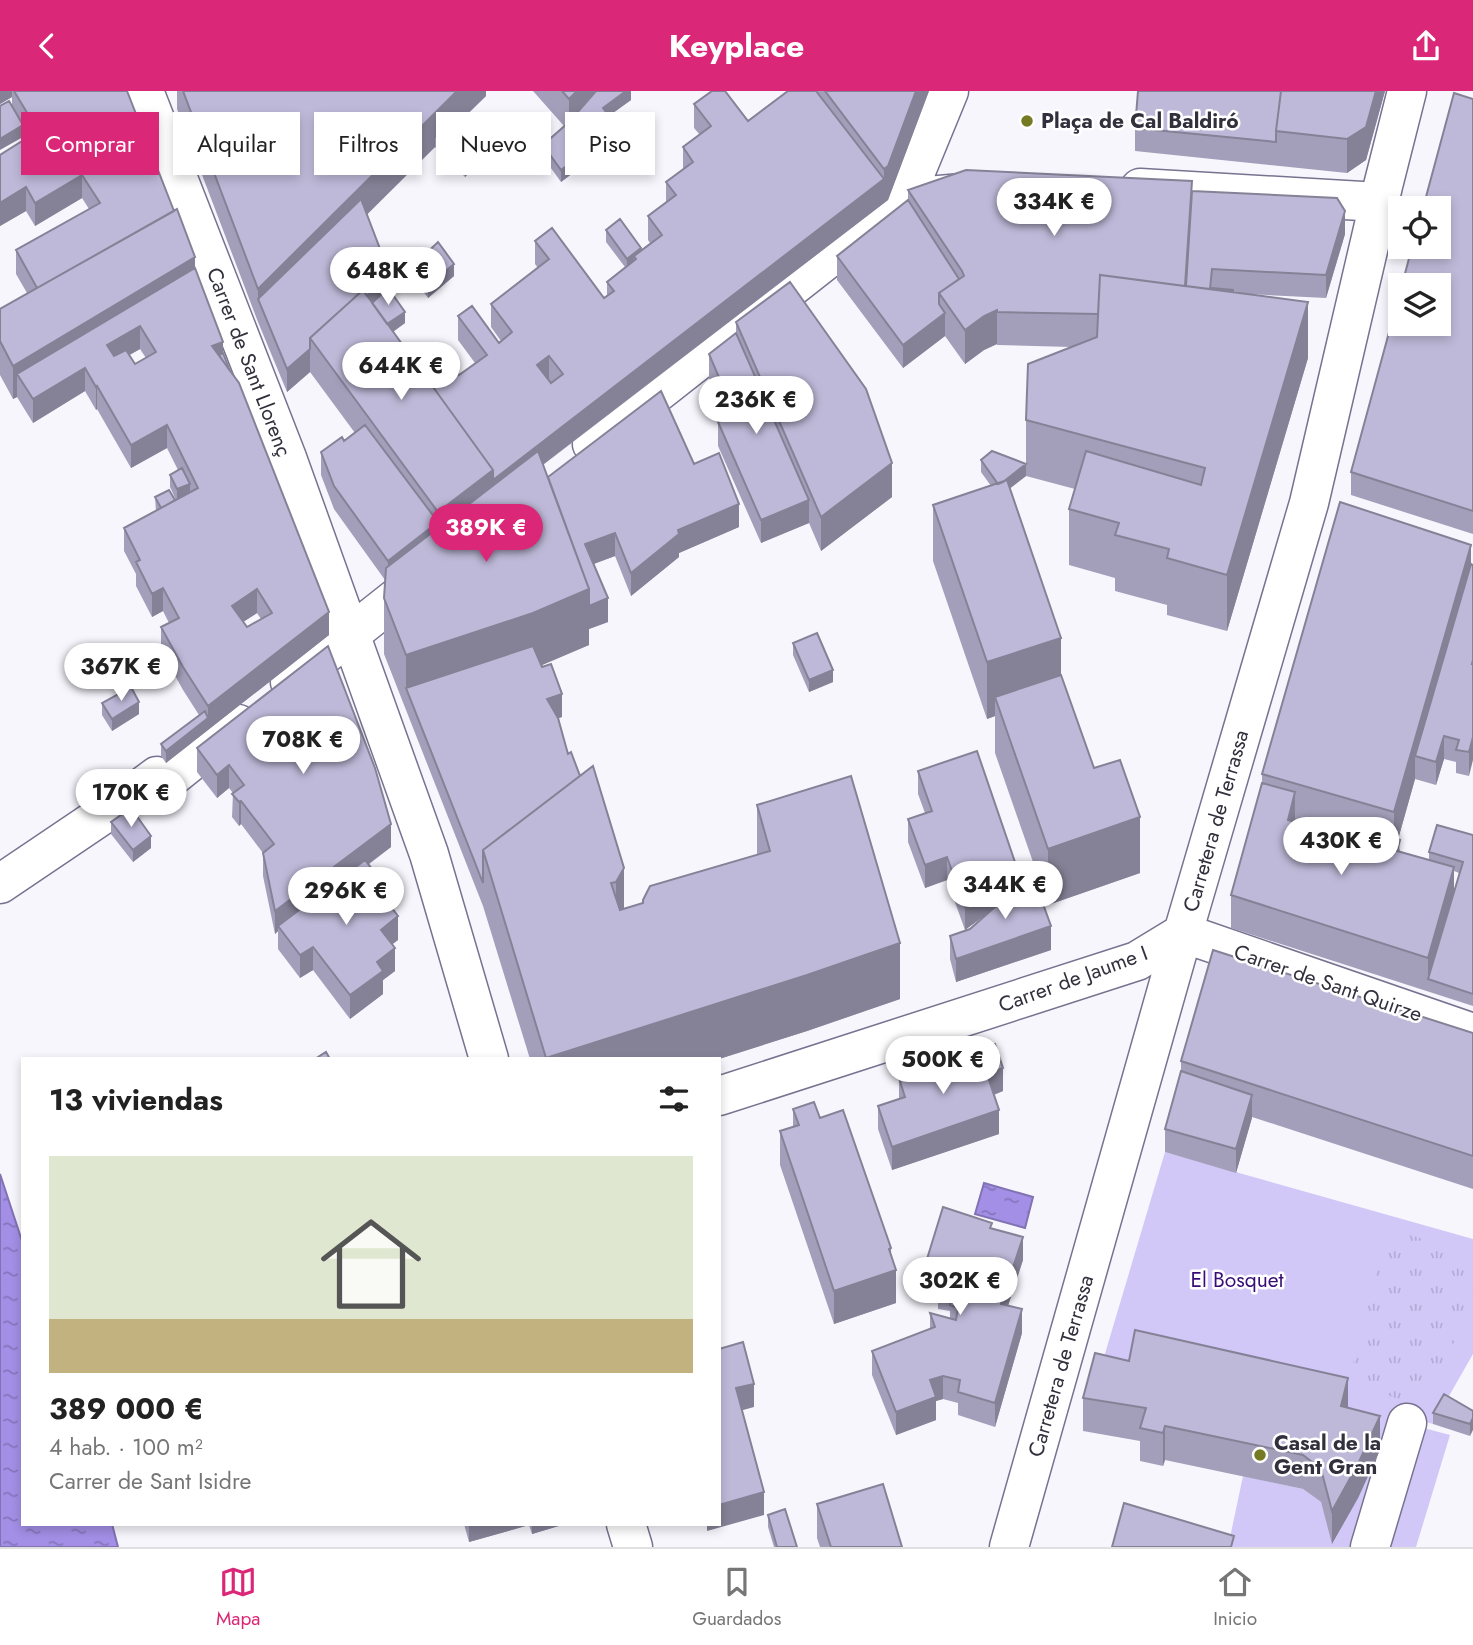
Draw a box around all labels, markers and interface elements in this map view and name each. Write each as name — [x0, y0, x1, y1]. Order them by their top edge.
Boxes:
text: Keyplace — [669, 23, 804, 69]
icon: back — [28, 27, 66, 65]
icon: share — [1407, 27, 1445, 65]
place label: Plaça de Cal Baldiró — [1041, 106, 1239, 136]
chip: Comprar — [21, 112, 159, 175]
chip: Alquilar — [173, 112, 300, 175]
chip: Filtros — [314, 112, 422, 175]
chip: Nuevo — [436, 112, 551, 175]
chip: Piso — [565, 112, 655, 175]
marker: Plaça de Cal Baldiró — [1019, 113, 1035, 129]
pin: 334K € — [997, 179, 1111, 238]
text: 334K € — [1013, 184, 1095, 218]
map controls — [1388, 196, 1451, 336]
button: locate — [1388, 196, 1451, 259]
pin: 648K € — [331, 247, 445, 307]
text: 648K € — [346, 253, 430, 287]
street label: Carrer de Sant Llorenç — [199, 263, 299, 461]
button: layers — [1388, 273, 1451, 336]
pin: 644K € — [344, 343, 458, 402]
text: 644K € — [358, 348, 444, 382]
pin: 236K € — [699, 377, 813, 436]
text: 236K € — [715, 382, 797, 416]
pin: 389K € — [429, 505, 543, 564]
text: 389K € — [445, 510, 527, 544]
pin: 367K € — [64, 643, 178, 703]
text: 367K € — [80, 649, 162, 683]
pin: 708K € — [246, 717, 360, 776]
text: 708K € — [262, 722, 344, 756]
street label: Carretera de Terrassa — [1176, 727, 1256, 915]
pin: 170K € — [74, 769, 188, 829]
text: 170K € — [92, 775, 170, 809]
pin: 430K € — [1284, 817, 1398, 877]
text: 430K € — [1299, 823, 1383, 857]
pin: 344K € — [948, 861, 1062, 921]
pin: 296K € — [289, 867, 403, 927]
text: 344K € — [963, 867, 1047, 901]
text: 296K € — [304, 873, 388, 907]
street label: Carrer de Sant Quirze — [1230, 937, 1426, 1029]
street label: Carrer de Jaume I — [994, 938, 1152, 1020]
pin: 500K € — [886, 1037, 1000, 1096]
text: 500K € — [901, 1042, 985, 1076]
text: 13 viviendas — [49, 1078, 223, 1121]
icon: filters — [655, 1080, 693, 1118]
icon: home — [308, 1201, 434, 1327]
pin: 302K € — [903, 1257, 1017, 1317]
text: 302K € — [919, 1263, 1001, 1297]
park label: El Bosquet — [1190, 1265, 1284, 1295]
street label: Carretera de Terrassa — [1021, 1272, 1101, 1460]
text: 389 000 € — [49, 1387, 204, 1430]
place label: Casal de la Gent Gran — [1274, 1428, 1381, 1482]
text: 4 hab. · 100 m² — [49, 1430, 203, 1464]
marker: Casal de la Gent Gran — [1252, 1447, 1268, 1463]
text: Carrer de Sant Isidre — [49, 1464, 251, 1498]
tab: Mapa — [216, 1563, 260, 1632]
tab: Guardados — [692, 1563, 781, 1632]
tab: Inicio — [1213, 1563, 1257, 1632]

